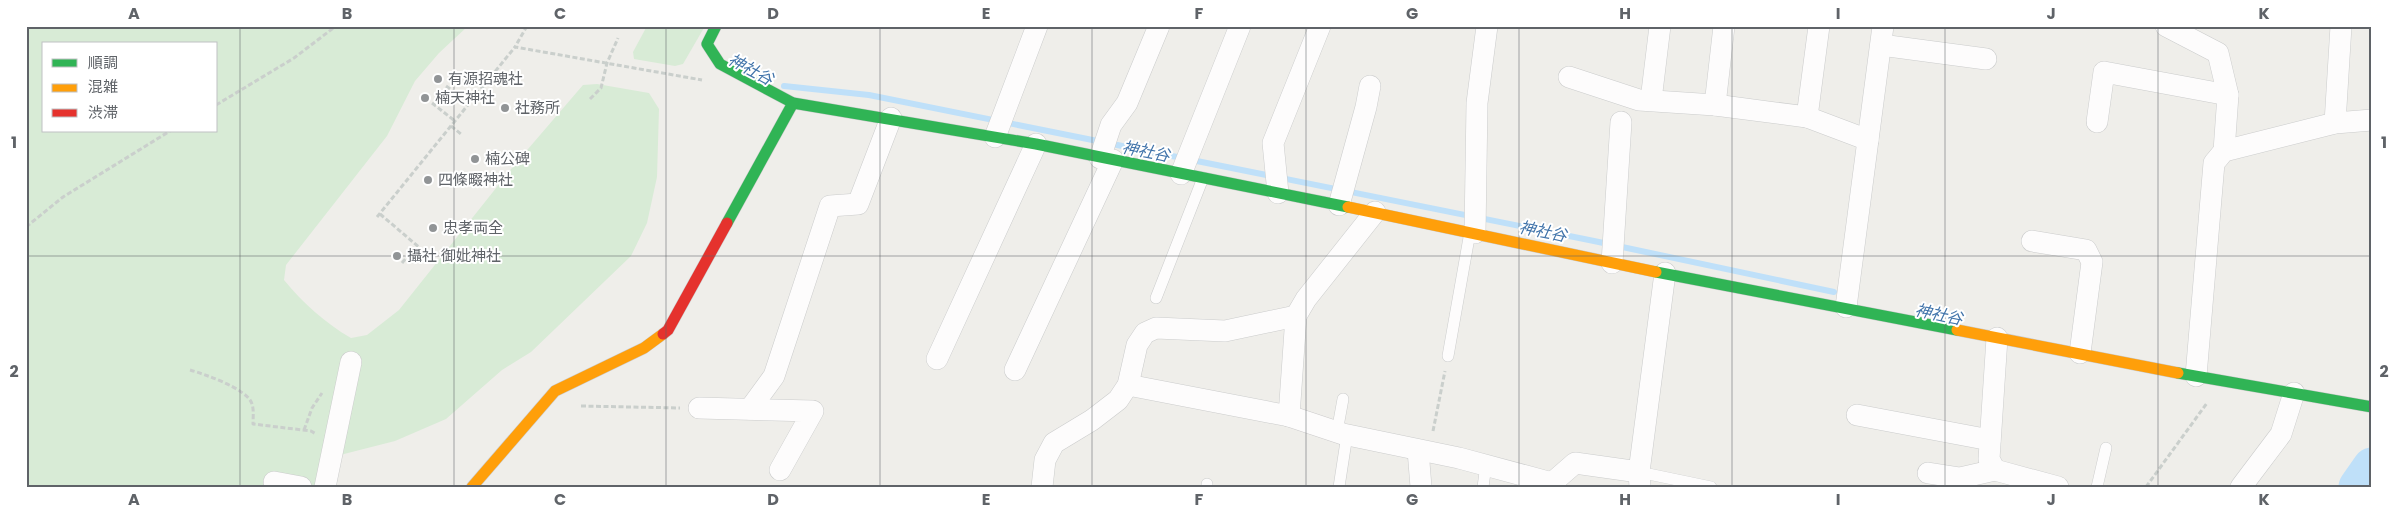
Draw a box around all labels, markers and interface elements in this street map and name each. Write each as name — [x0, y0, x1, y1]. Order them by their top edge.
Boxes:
text: A — [128, 2, 140, 25]
text: B — [342, 2, 352, 25]
text: C — [554, 2, 566, 25]
text: D — [767, 2, 779, 25]
text: E — [982, 2, 990, 25]
text: F — [1195, 2, 1204, 25]
text: G — [1406, 2, 1418, 25]
text: H — [1619, 2, 1631, 25]
text: I — [1836, 2, 1840, 25]
text: J — [2046, 2, 2056, 25]
text: K — [2258, 2, 2270, 25]
legend — [42, 42, 218, 132]
water label: 神社谷 — [724, 48, 779, 92]
text: 順調 — [88, 52, 118, 73]
place label: 有源招魂社 — [448, 68, 523, 89]
marker: 有源招魂社 — [432, 73, 444, 85]
text: 混雑 — [88, 76, 118, 97]
place label: 楠天神社 — [435, 87, 495, 108]
marker: 楠天神社 — [419, 92, 431, 104]
place label: 社務所 — [515, 97, 560, 118]
text: 渋滞 — [88, 102, 118, 123]
marker: 社務所 — [499, 102, 511, 114]
text: 1 — [11, 131, 17, 154]
text: 1 — [2381, 131, 2387, 154]
water label: 神社谷 — [1120, 136, 1174, 168]
place label: 楠公碑 — [485, 148, 530, 169]
marker: 楠公碑 — [469, 153, 481, 165]
place label: 四條畷神社 — [438, 169, 513, 190]
marker: 四條畷神社 — [422, 174, 434, 186]
water label: 神社谷 — [1517, 216, 1571, 248]
place label: 忠孝両全 — [443, 217, 503, 238]
marker: 忠孝両全 — [427, 222, 439, 234]
place label: 攝社 御妣神社 — [407, 245, 501, 266]
marker: 攝社 御妣神社 — [391, 250, 403, 262]
water label: 神社谷 — [1913, 298, 1967, 331]
text: 2 — [9, 360, 19, 383]
text: 2 — [2379, 360, 2389, 383]
text: A — [128, 488, 140, 511]
text: B — [342, 488, 352, 511]
text: C — [554, 488, 566, 511]
text: D — [767, 488, 779, 511]
text: E — [982, 488, 990, 511]
text: F — [1195, 488, 1204, 511]
text: G — [1406, 488, 1418, 511]
text: H — [1619, 488, 1631, 511]
text: I — [1836, 488, 1840, 511]
text: J — [2046, 488, 2056, 511]
text: K — [2258, 488, 2270, 511]

